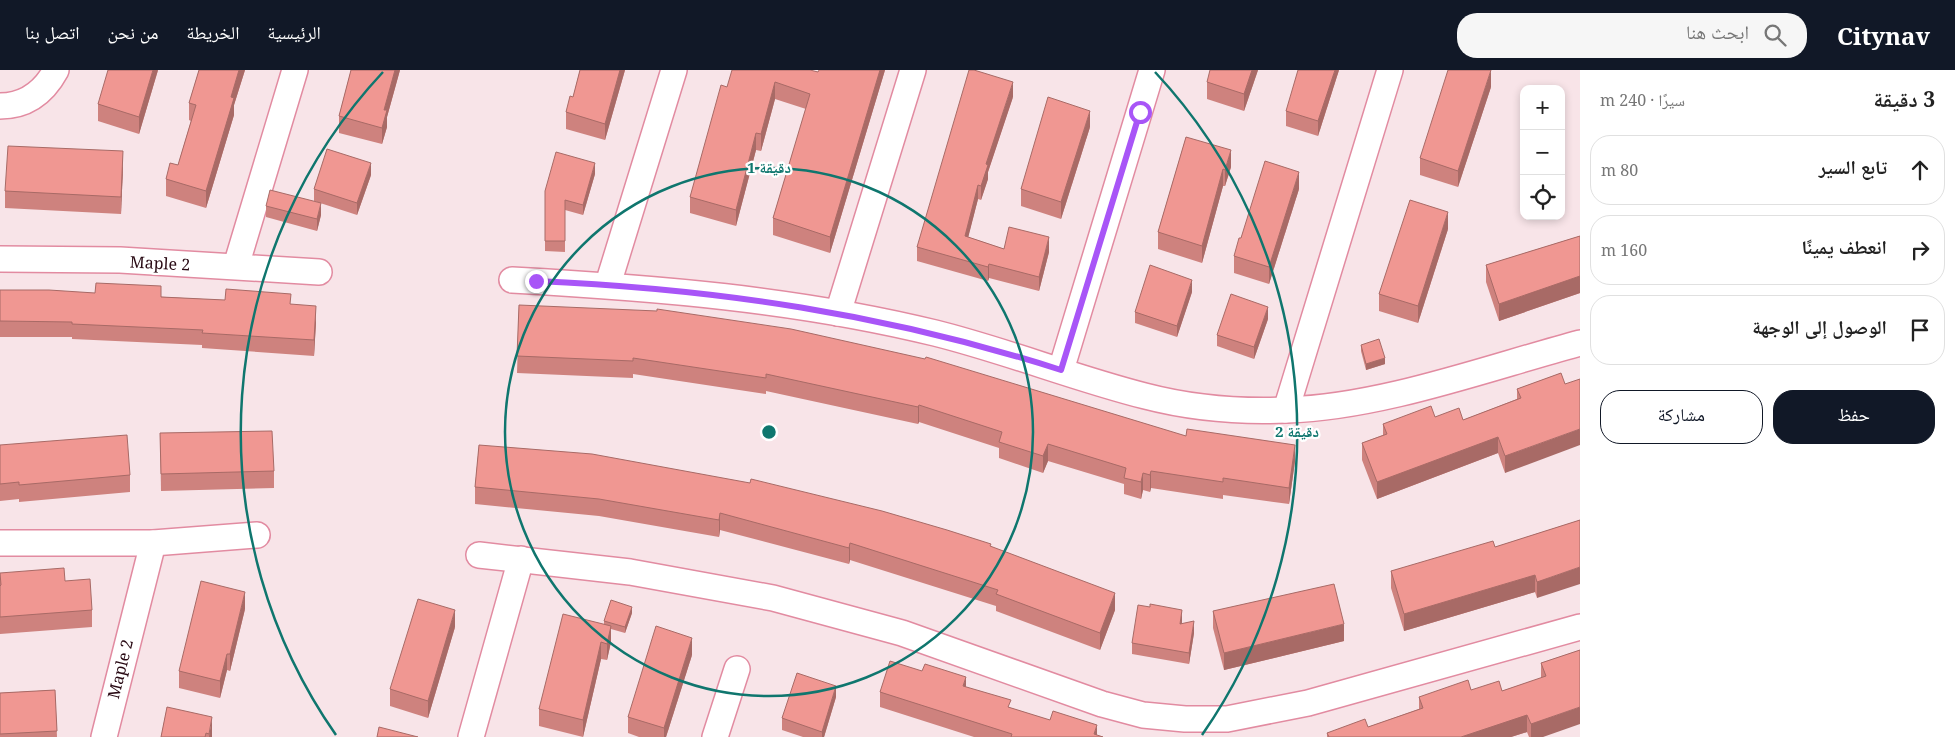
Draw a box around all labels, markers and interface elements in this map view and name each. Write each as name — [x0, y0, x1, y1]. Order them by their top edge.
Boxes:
search box — [1457, 13, 1807, 58]
text: ابحث هنا — [1686, 19, 1749, 45]
text: Citynav — [1837, 19, 1930, 52]
text: اتصل بنا — [25, 20, 80, 44]
text: من نحن — [108, 20, 158, 44]
text: الخريطة — [186, 20, 239, 44]
text: الرئيسية — [267, 20, 321, 44]
icon: search — [1761, 21, 1789, 49]
map controls — [1520, 85, 1565, 220]
button: + — [1520, 85, 1565, 130]
text: 3 دقيقة — [1874, 85, 1935, 113]
text: سيرًا · 240 m — [1600, 89, 1685, 111]
route start — [1129, 101, 1152, 124]
button: − — [1520, 130, 1565, 175]
text: تابع السير — [1819, 154, 1887, 180]
icon: ahead — [1906, 156, 1934, 184]
text: 1 دقيقة — [747, 157, 791, 177]
text: 80 m — [1601, 159, 1638, 181]
button: locate — [1520, 175, 1565, 220]
text: انعطف يمينًا — [1801, 234, 1887, 260]
icon: right — [1906, 236, 1934, 264]
text: 160 m — [1601, 239, 1647, 261]
street label: Maple 2 — [129, 250, 191, 276]
route end — [525, 270, 548, 293]
text: الوصول إلى الوجهة — [1752, 314, 1887, 340]
icon: arrive — [1906, 316, 1934, 344]
button: مشاركة — [1600, 390, 1763, 444]
button: حفظ — [1773, 390, 1935, 444]
text: 2 دقيقة — [1275, 421, 1319, 441]
centre of rings — [760, 423, 778, 441]
street label: Maple 2 — [102, 637, 138, 701]

